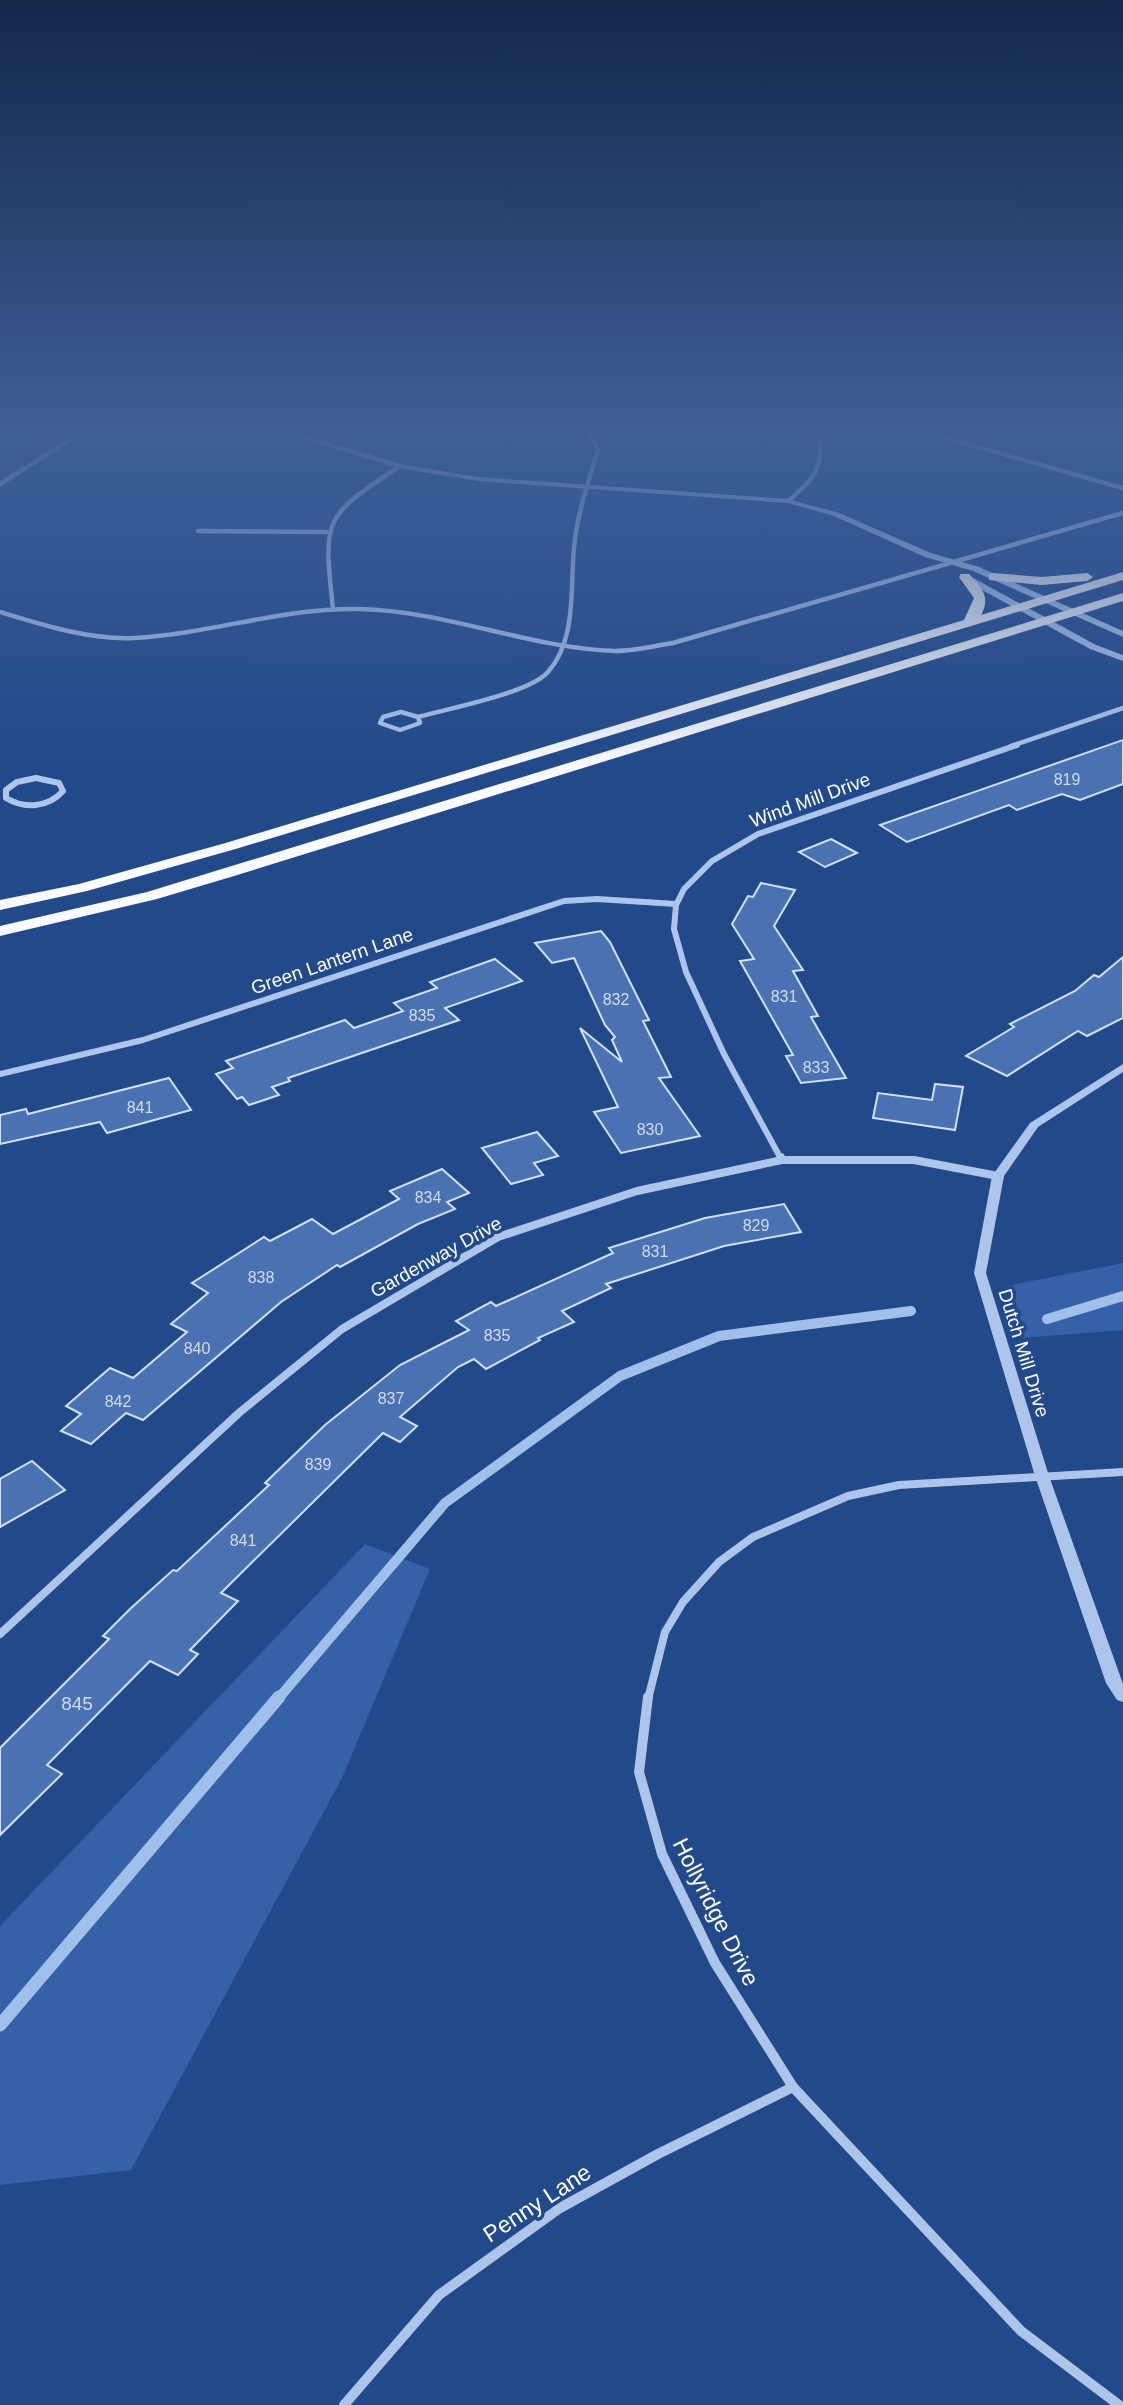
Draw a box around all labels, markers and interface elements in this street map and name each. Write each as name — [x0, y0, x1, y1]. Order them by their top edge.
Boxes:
street label: Wind Mill Drive — [747, 768, 873, 832]
house number: 819 — [1054, 771, 1080, 788]
street label: Green Lantern Lane — [248, 923, 416, 999]
house number: 831 — [771, 988, 797, 1005]
house number: 832 — [603, 991, 629, 1008]
house number: 835 — [409, 1007, 435, 1024]
house number: 833 — [803, 1059, 829, 1076]
house number: 841 — [127, 1099, 153, 1116]
house number: 830 — [637, 1121, 663, 1138]
house number: 834 — [415, 1189, 441, 1206]
street label: Gardenway Drive — [367, 1212, 505, 1302]
house number: 829 — [743, 1217, 769, 1234]
house number: 831 — [642, 1243, 668, 1260]
house number: 838 — [248, 1269, 274, 1286]
street label: Dutch Mill Drive — [995, 1286, 1053, 1420]
house number: 835 — [484, 1327, 510, 1344]
house number: 840 — [184, 1340, 210, 1357]
house number: 837 — [378, 1390, 404, 1407]
house number: 842 — [105, 1393, 131, 1410]
house number: 839 — [305, 1456, 331, 1473]
house number: 841 — [230, 1532, 256, 1549]
house number: 845 — [61, 1693, 93, 1714]
street label: Hollyridge Drive — [668, 1834, 764, 1990]
street label: Penny Lane — [478, 2159, 596, 2247]

